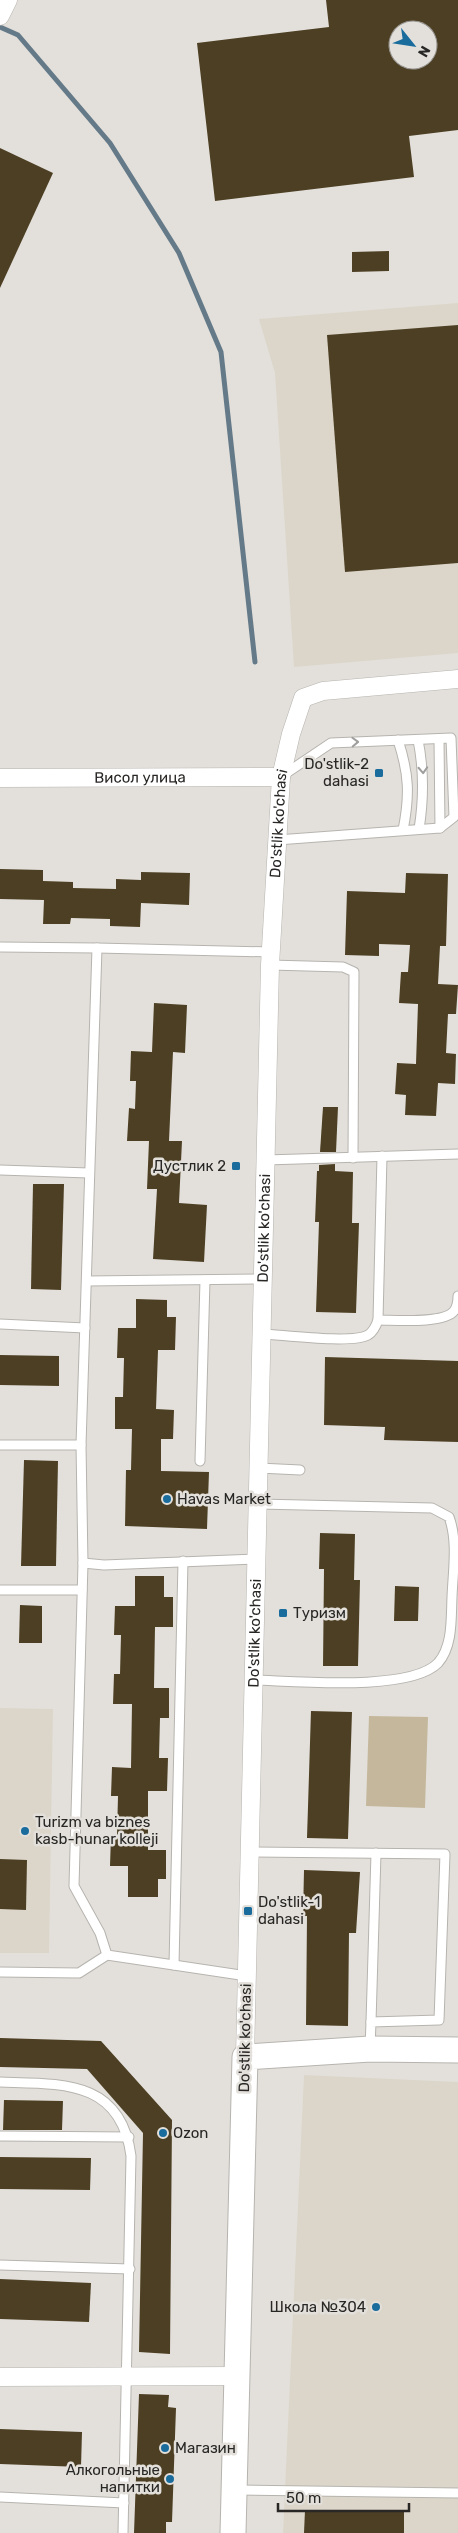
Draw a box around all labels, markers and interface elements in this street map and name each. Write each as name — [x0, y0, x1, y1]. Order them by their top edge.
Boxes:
north arrow — [388, 20, 438, 70]
text: N — [414, 43, 434, 60]
one-way arrow — [352, 737, 360, 748]
place label: Do'stlik-2 dahasi — [304, 755, 369, 790]
street label: Do'stlik ko'chasi — [266, 767, 292, 878]
marker: Do'stlik-2 dahasi — [373, 767, 385, 779]
one-way arrow — [417, 767, 428, 775]
street label: Висол улица — [94, 768, 186, 787]
place label: Дустлик 2 — [153, 1157, 226, 1175]
marker: Дустлик 2 — [230, 1160, 242, 1172]
street label: Do'stlik ko'chasi — [254, 1174, 274, 1283]
place label: Havas Market — [177, 1490, 271, 1508]
marker: Havas Market — [161, 1493, 173, 1505]
street label: Do'stlik ko'chasi — [244, 1578, 265, 1688]
place label: Туризм — [293, 1604, 346, 1622]
marker: Туризм — [277, 1607, 289, 1619]
place label: Turizm va biznes kasb-hunar kolleji — [35, 1813, 158, 1848]
marker: Turizm va biznes kasb-hunar kolleji — [19, 1825, 31, 1837]
place label: Do'stlik-1 dahasi — [258, 1893, 320, 1928]
marker: Do'stlik-1 dahasi — [242, 1905, 254, 1917]
street label: Do'stlik ko'chasi — [235, 1983, 255, 2093]
place label: Ozon — [173, 2124, 208, 2142]
marker: Ozon — [157, 2127, 169, 2139]
place label: Школа №304 — [270, 2298, 366, 2316]
marker: Школа №304 — [370, 2301, 382, 2313]
place label: Магазин — [175, 2439, 236, 2457]
marker: Магазин — [159, 2442, 171, 2454]
place label: Алкогольные напитки — [66, 2461, 160, 2496]
marker: Алкогольные напитки — [164, 2473, 176, 2485]
scale bar — [278, 2480, 409, 2512]
text: 50 m — [286, 2489, 321, 2507]

